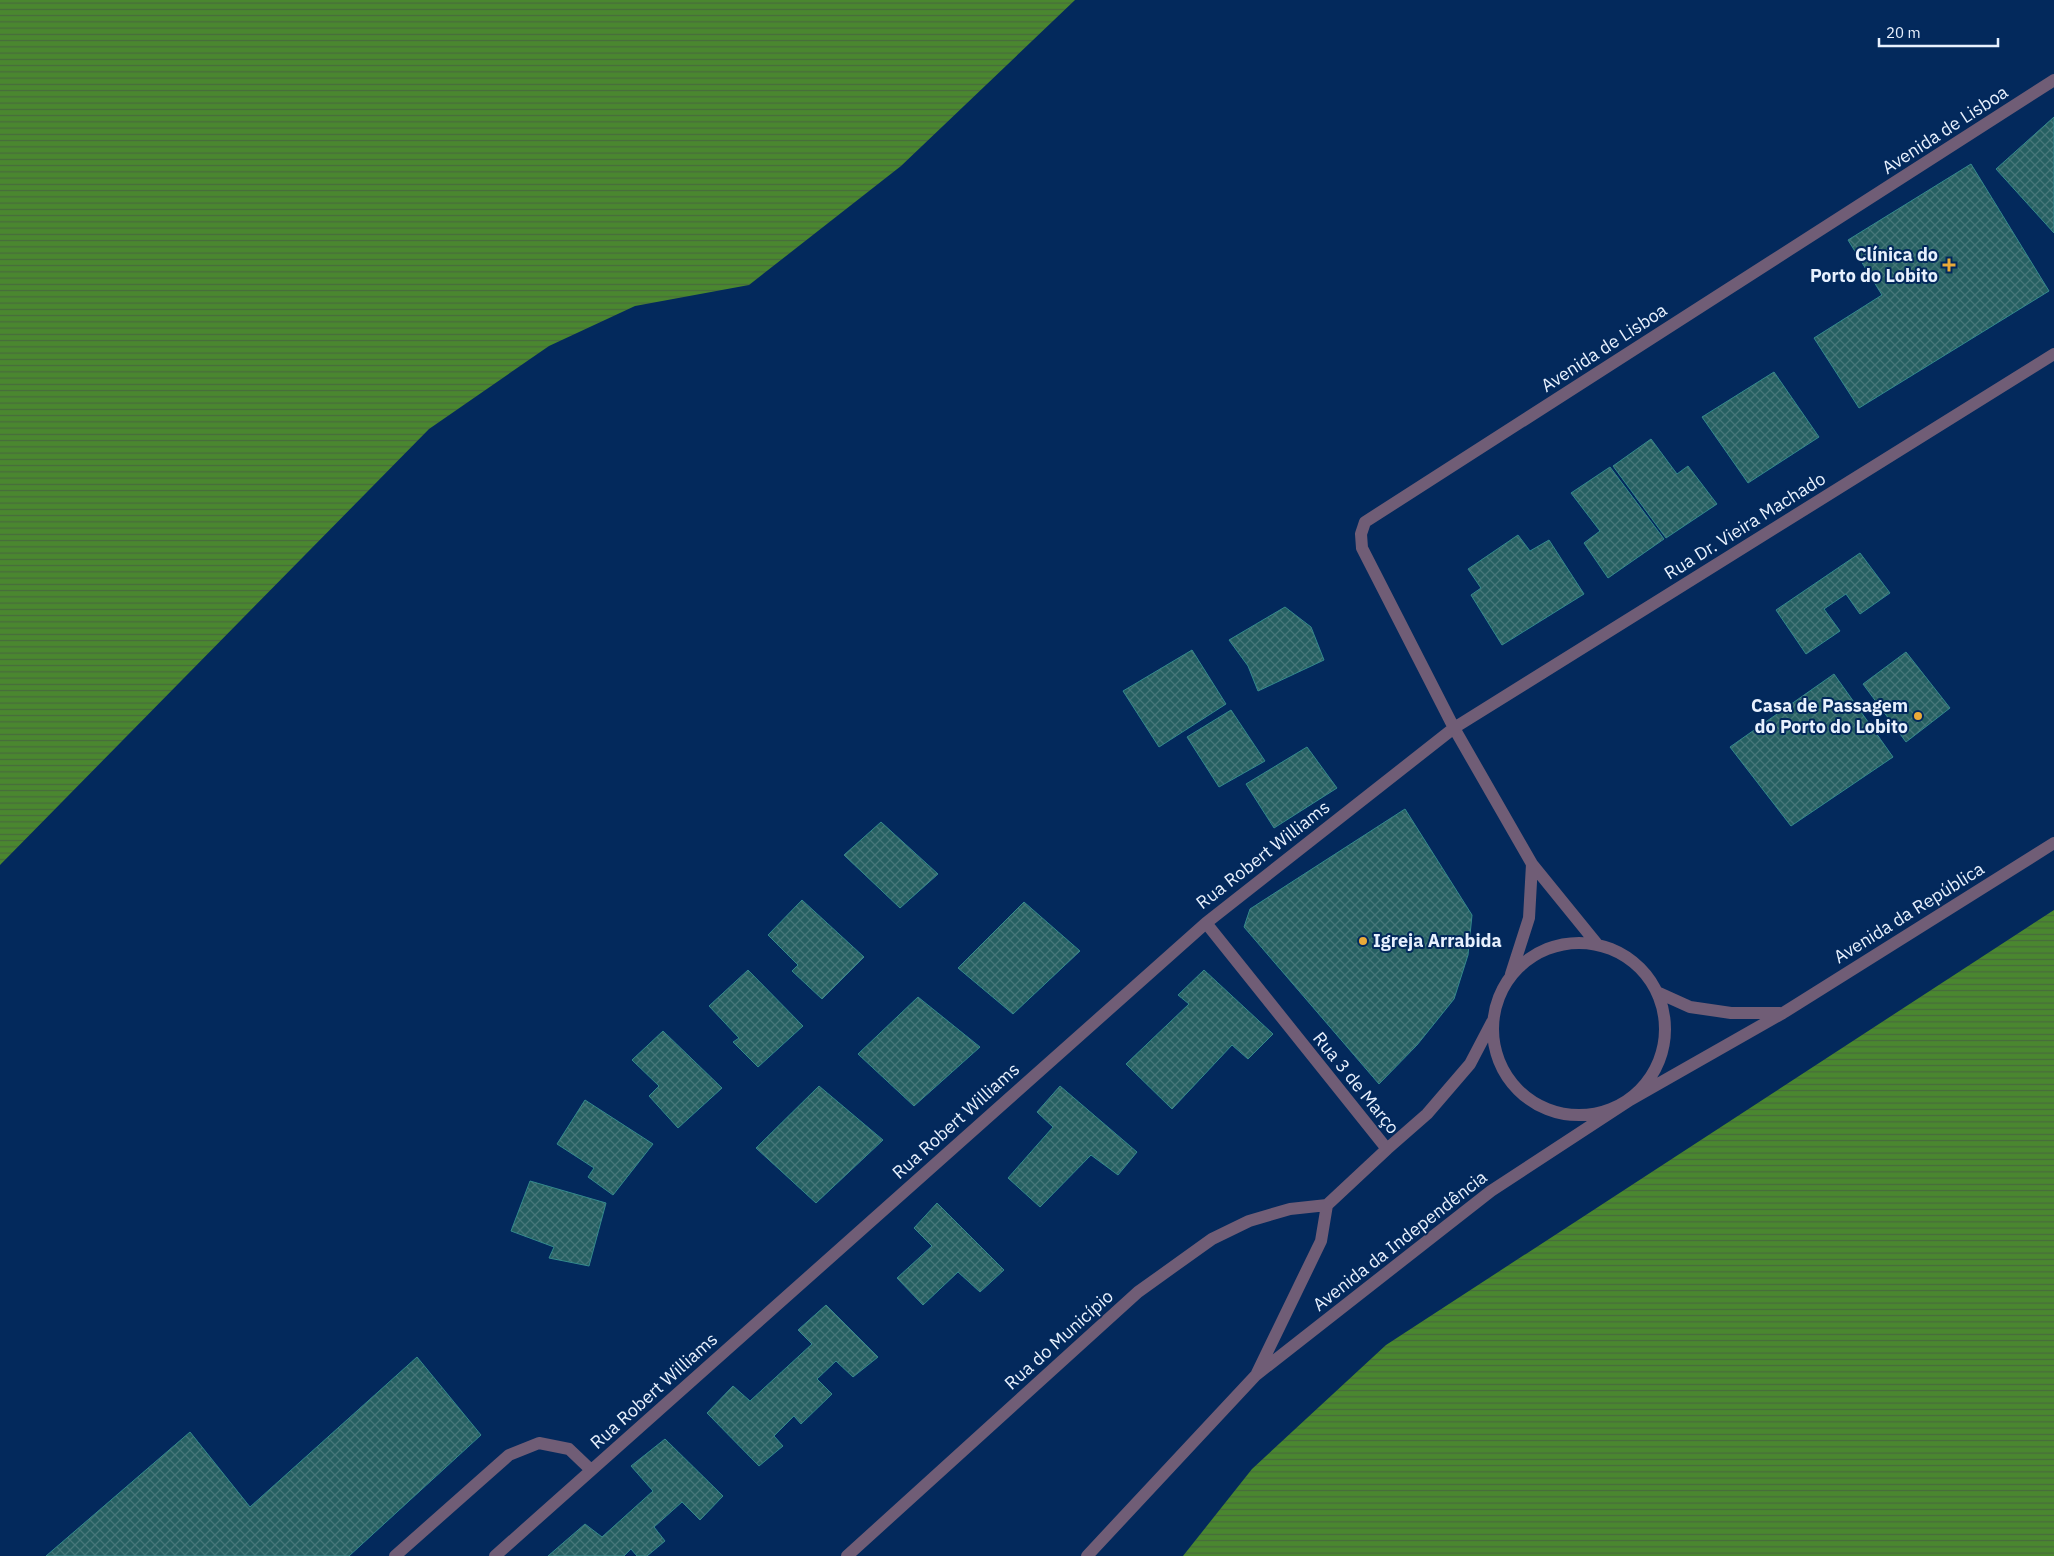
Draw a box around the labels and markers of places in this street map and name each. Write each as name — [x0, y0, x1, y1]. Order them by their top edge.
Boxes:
place label: Clínica do Porto do Lobito — [1810, 243, 1938, 287]
marker: Clínica do Porto do Lobito — [1942, 258, 1956, 272]
place label: Casa de Passagem do Porto do Lobito — [1751, 694, 1908, 738]
marker: Casa de Passagem do Porto do Lobito — [1912, 710, 1924, 722]
place label: Igreja Arrabida — [1373, 929, 1502, 952]
marker: Igreja Arrabida — [1357, 935, 1369, 947]

